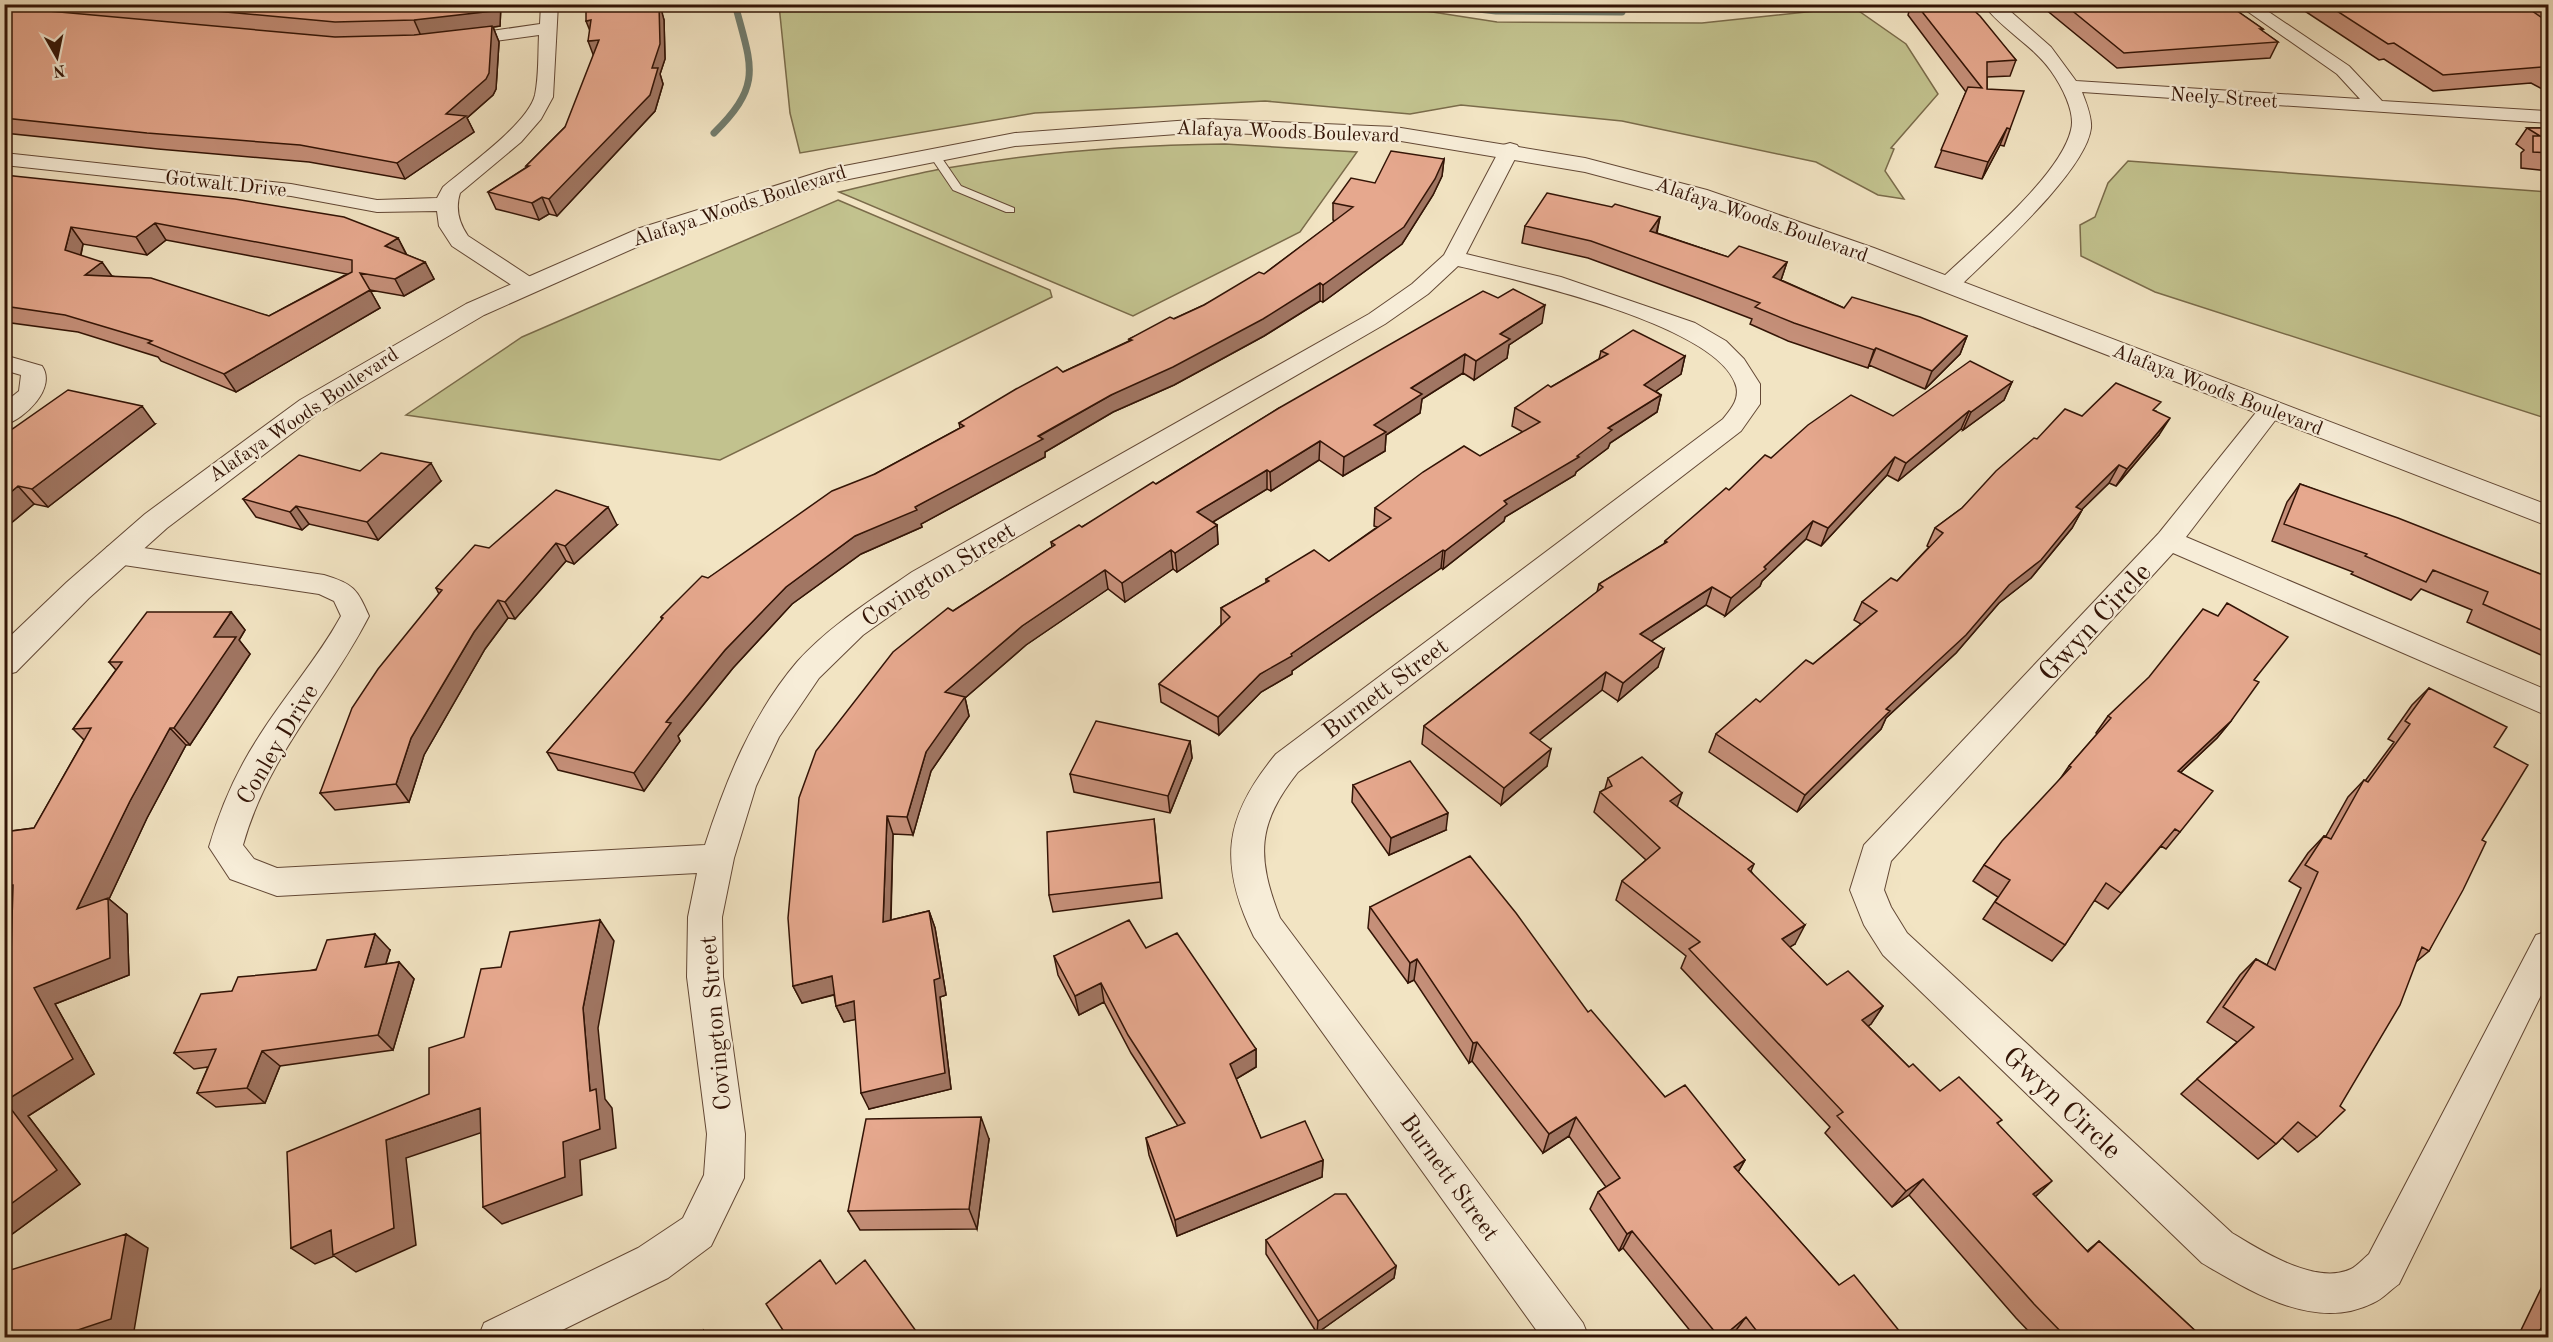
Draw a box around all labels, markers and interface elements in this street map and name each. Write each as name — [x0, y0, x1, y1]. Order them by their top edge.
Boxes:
north arrow — [27, 27, 87, 87]
text: N — [51, 61, 66, 79]
street label: Neely Street — [2169, 85, 2279, 113]
street label: Alafaya Woods Boulevard — [1176, 119, 1400, 147]
street label: Alafaya Woods Boulevard — [630, 163, 849, 251]
street label: Gotwalt Drive — [164, 169, 288, 201]
street label: Alafaya Woods Boulevard — [1652, 175, 1870, 267]
street label: Alafaya Woods Boulevard — [2109, 341, 2325, 440]
street label: Alafaya Woods Boulevard — [206, 345, 402, 486]
street label: Covington Street — [858, 519, 1020, 632]
street label: Gwyn Circle — [2035, 559, 2158, 687]
street label: Burnett Street — [1319, 635, 1453, 744]
street label: Conley Drive — [234, 681, 324, 809]
street label: Covington Street — [697, 934, 737, 1111]
street label: Gwyn Circle — [1997, 1043, 2125, 1166]
street label: Burnett Street — [1394, 1110, 1502, 1246]

